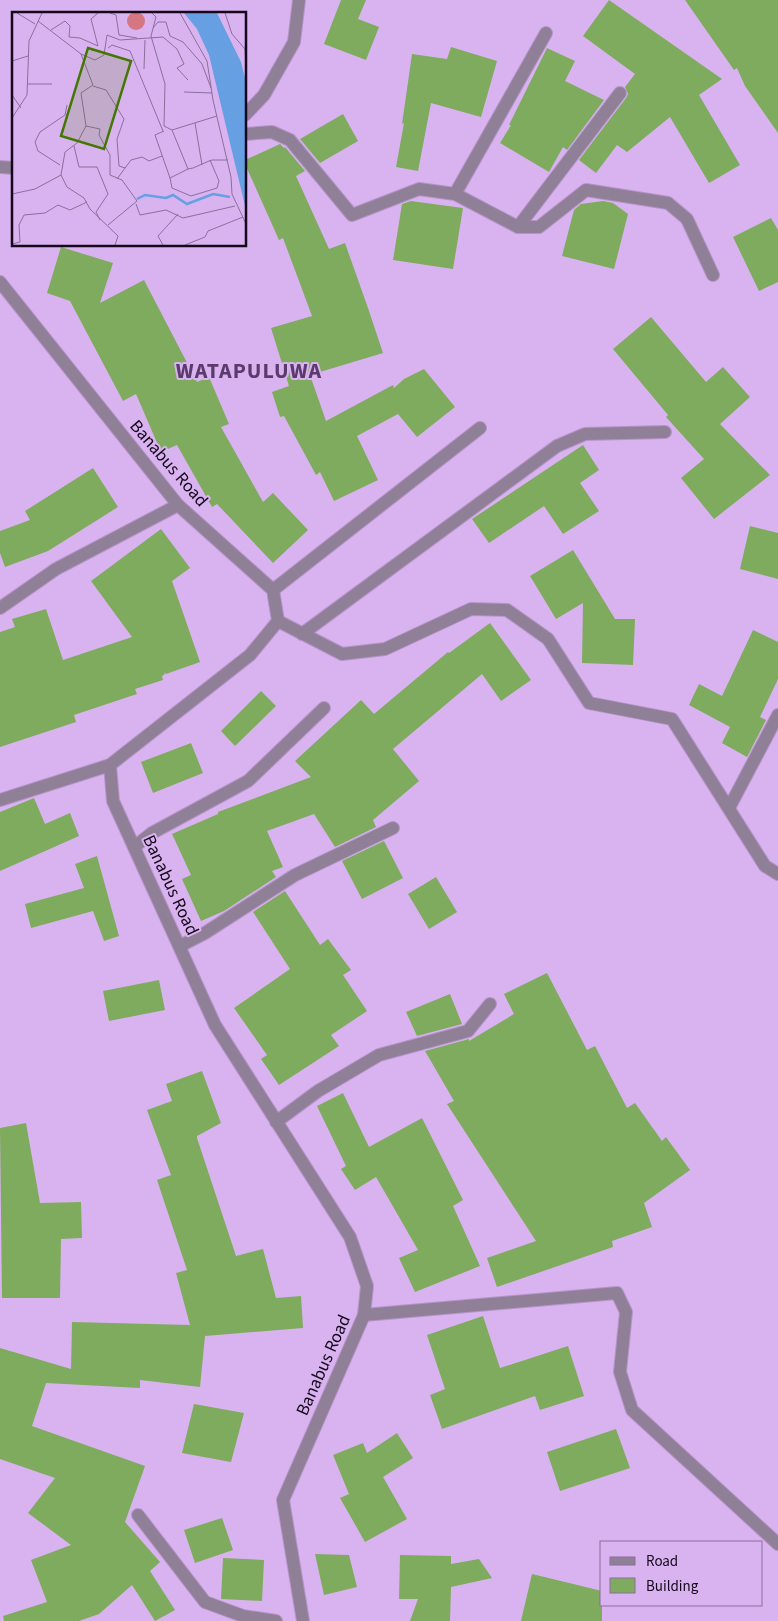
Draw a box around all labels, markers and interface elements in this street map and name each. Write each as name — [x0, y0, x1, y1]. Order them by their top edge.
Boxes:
inset map — [12, 12, 246, 246]
district label: WATAPULUWA — [176, 355, 322, 387]
street label: Banabus Road — [124, 414, 214, 512]
street label: Banabus Road — [136, 831, 205, 939]
street label: Banabus Road — [290, 1311, 357, 1420]
legend — [600, 1541, 763, 1606]
text: Road — [646, 1551, 678, 1572]
text: Building — [646, 1576, 699, 1597]

